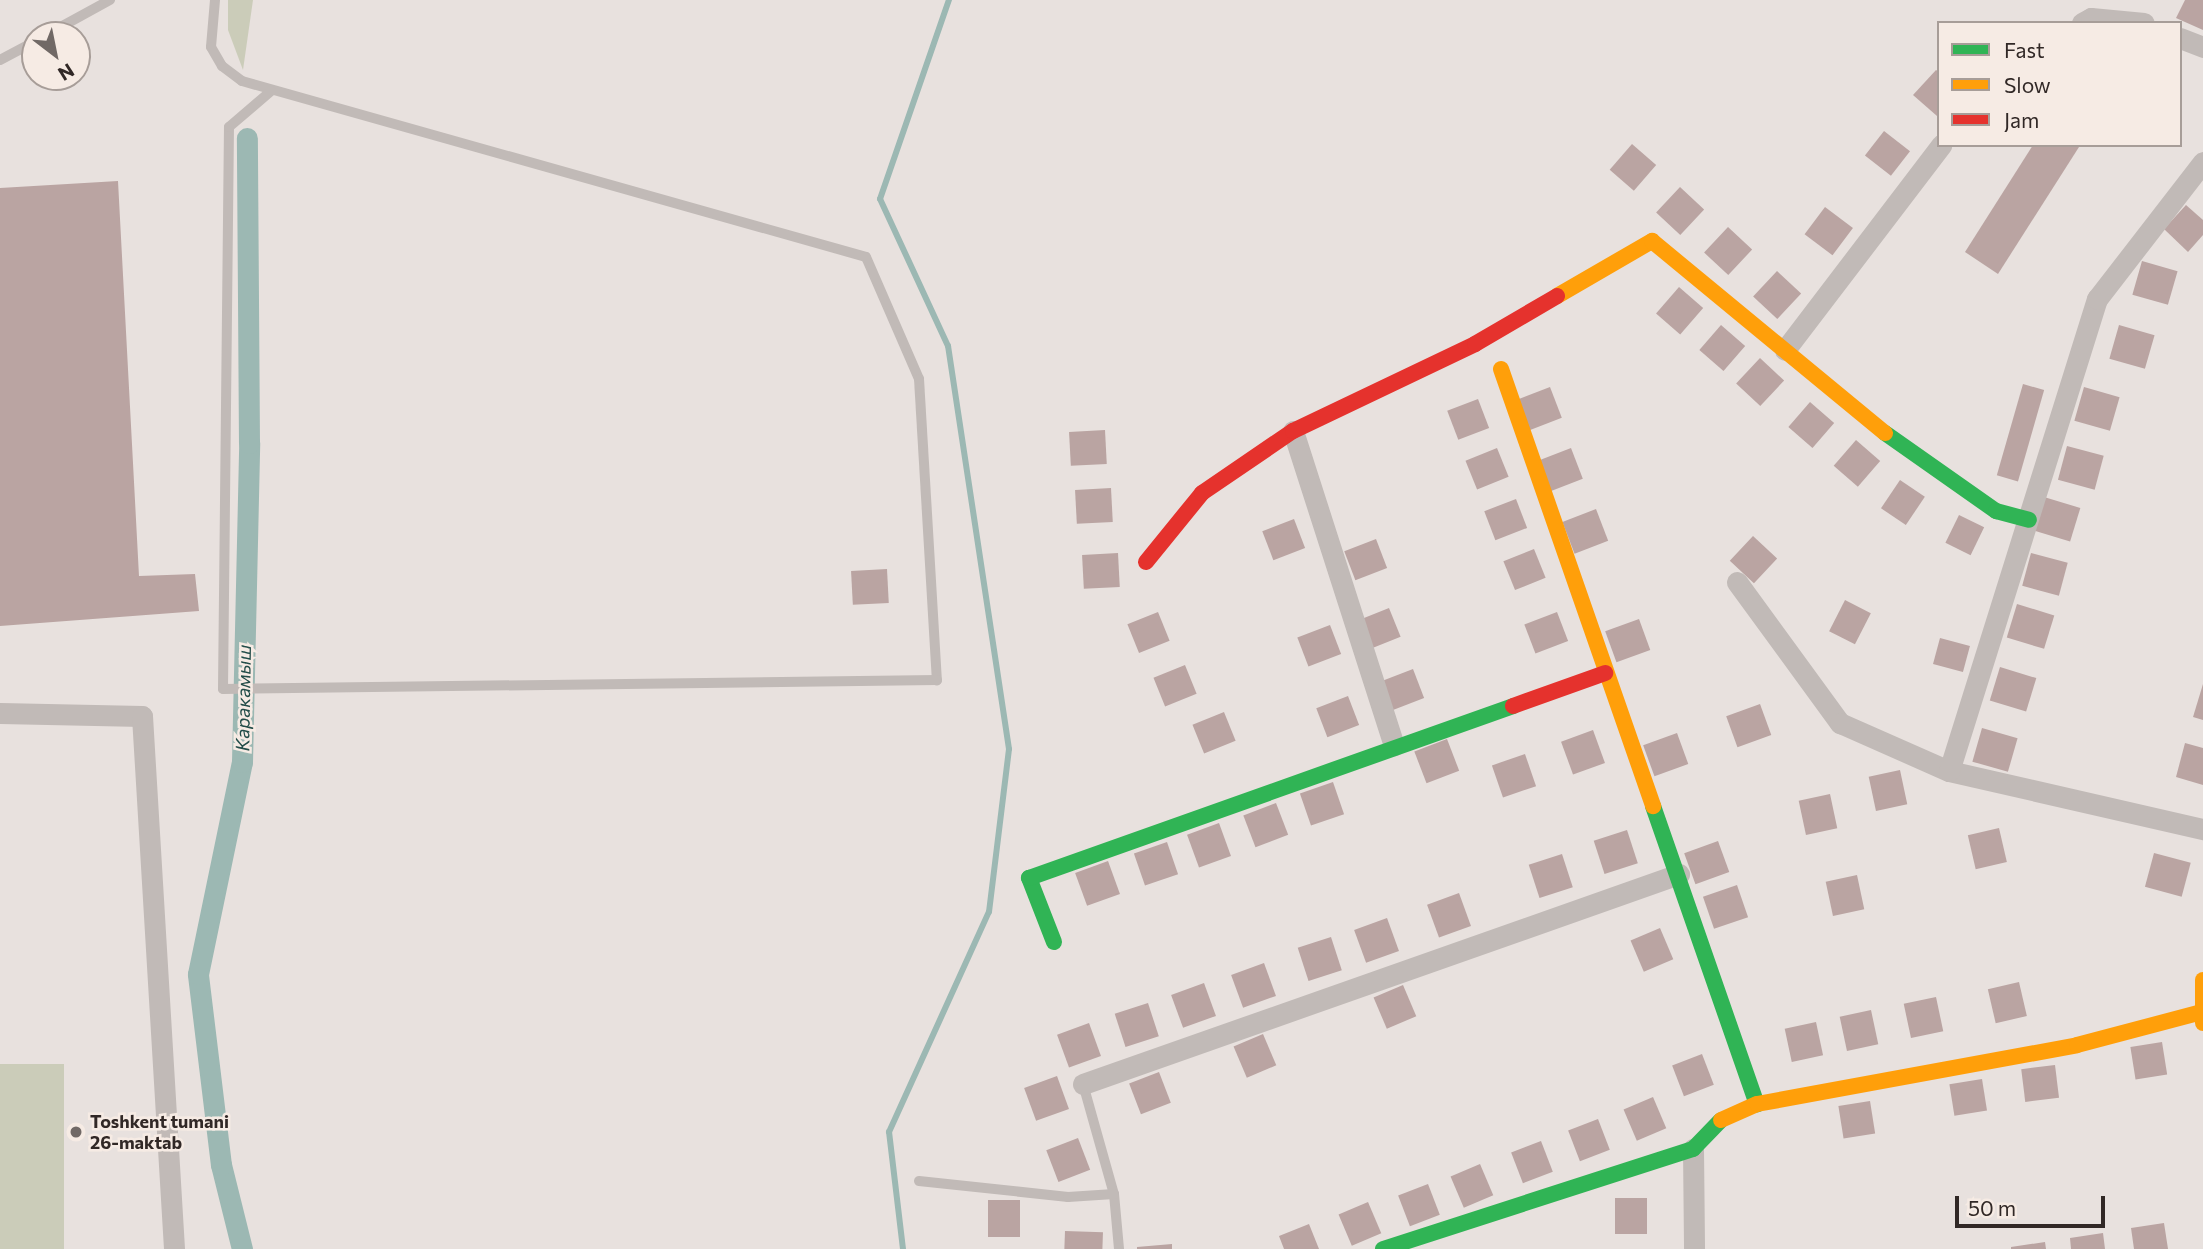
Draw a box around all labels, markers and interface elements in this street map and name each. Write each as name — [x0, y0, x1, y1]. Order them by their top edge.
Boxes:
north arrow — [21, 21, 91, 91]
legend — [1937, 21, 2182, 147]
text: Fast — [2004, 37, 2045, 62]
text: N — [54, 59, 78, 86]
text: Slow — [2004, 72, 2051, 97]
text: Jam — [2004, 107, 2039, 132]
water label: Каракамыш — [231, 645, 255, 751]
place label: Toshkent tumani 26-maktab — [90, 1111, 229, 1154]
marker: Toshkent tumani 26-maktab — [68, 1124, 84, 1140]
scale bar — [1958, 1182, 2108, 1226]
text: 50 m — [1968, 1195, 2016, 1220]

